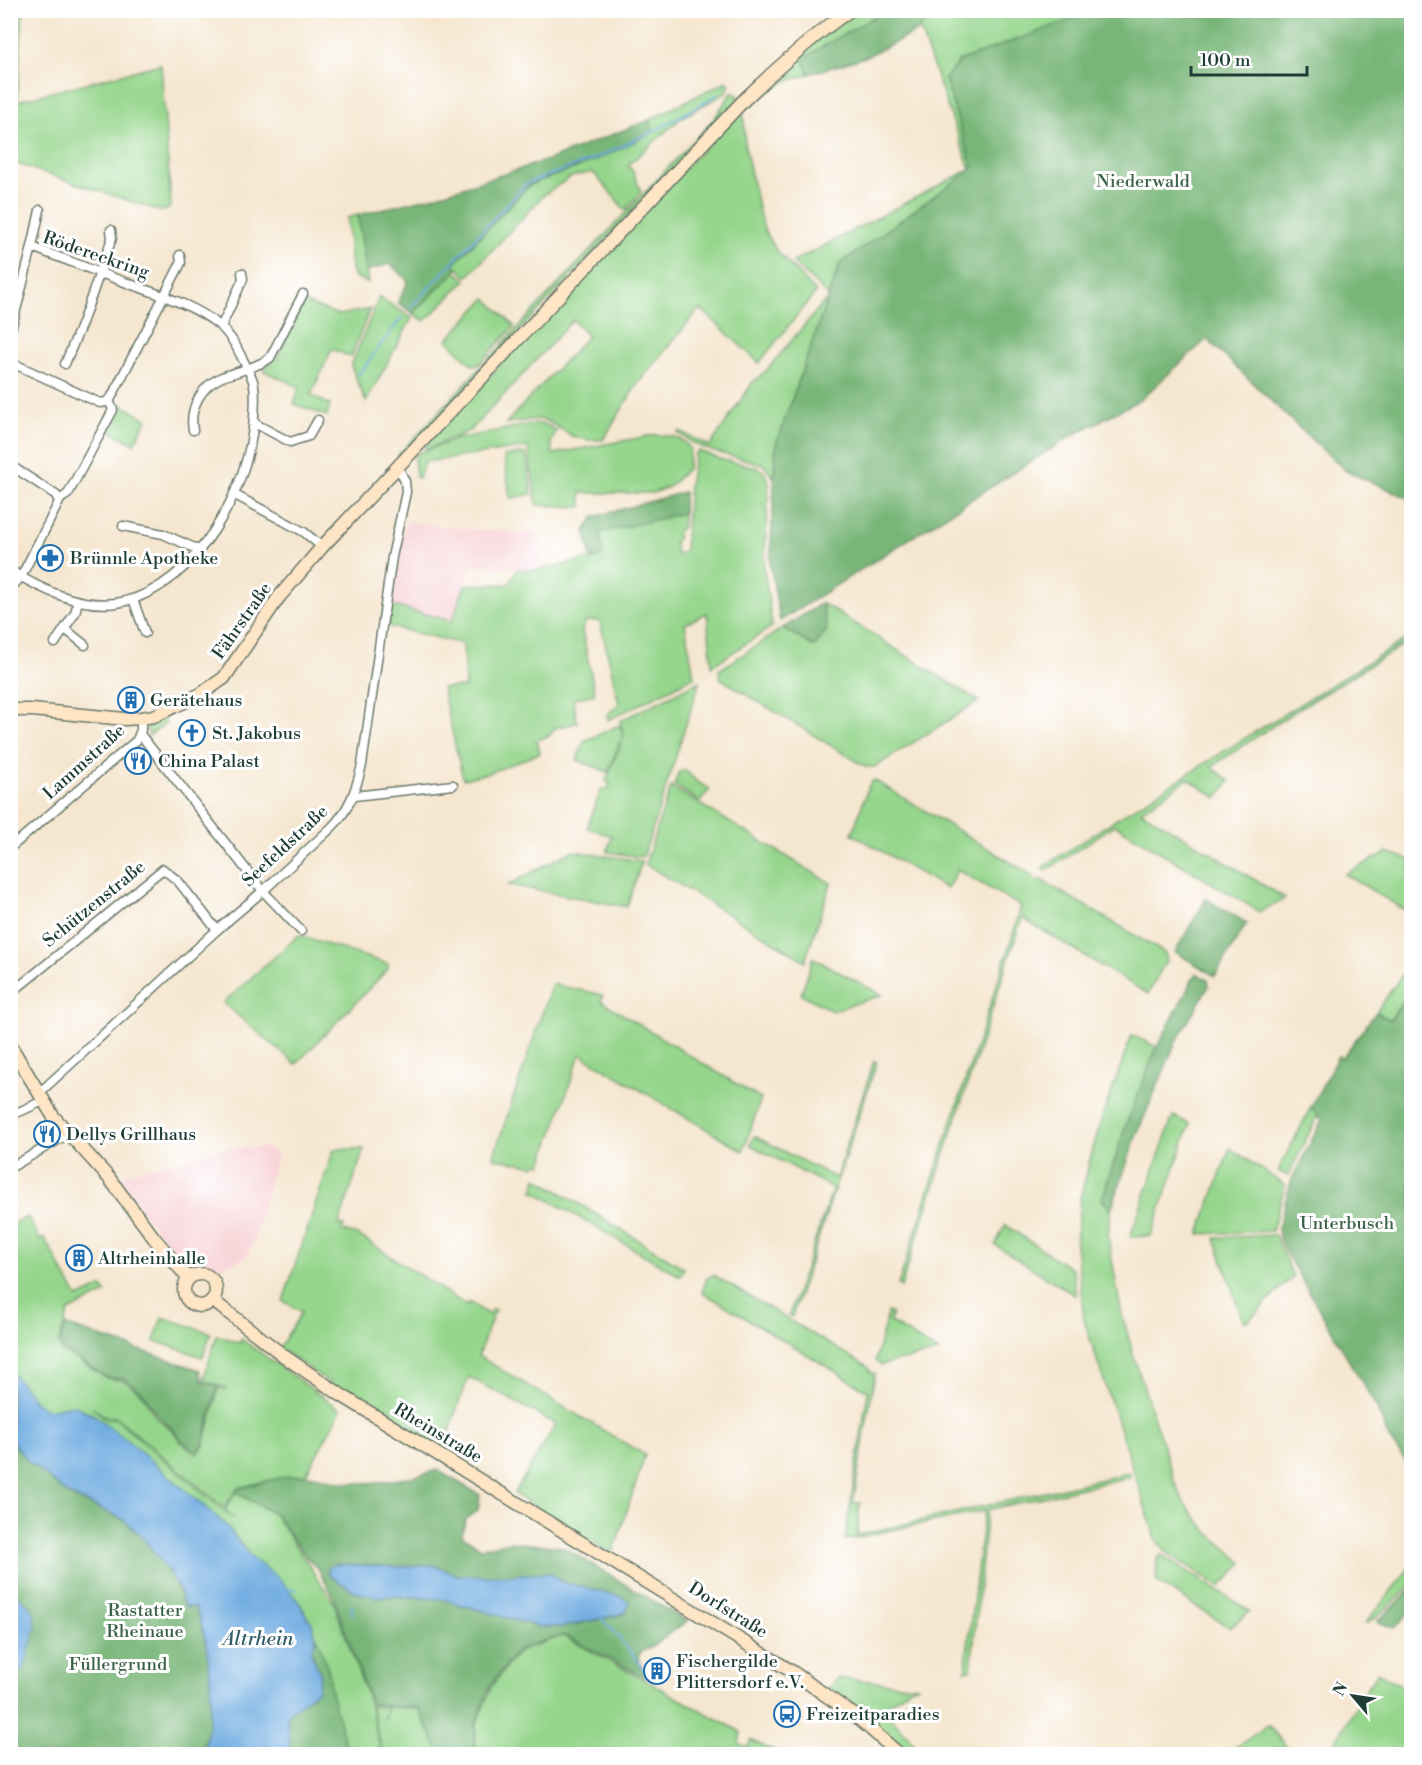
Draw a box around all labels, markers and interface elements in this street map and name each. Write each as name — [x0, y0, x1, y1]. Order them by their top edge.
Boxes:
scale bar — [1191, 39, 1306, 77]
text: 100 m — [1200, 49, 1251, 72]
park label: Niederwald — [1096, 170, 1190, 193]
street label: Rödereckring — [40, 226, 153, 284]
pharmacy icon: Brünnle Apotheke — [35, 543, 65, 573]
place label: Brünnle Apotheke — [69, 547, 218, 570]
street label: Fährstraße — [207, 578, 277, 664]
building icon: Gerätehaus — [116, 685, 146, 715]
place label: Gerätehaus — [150, 689, 243, 712]
church icon: St. Jakobus — [177, 718, 207, 748]
street label: Lammstraße — [38, 719, 130, 805]
place label: St. Jakobus — [212, 722, 301, 745]
restaurant icon: China Palast — [123, 746, 153, 776]
place label: China Palast — [158, 750, 261, 773]
street label: Seefeldstraße — [237, 800, 333, 892]
street label: Schützenstraße — [38, 856, 150, 952]
restaurant icon: Dellys Grillhaus — [32, 1119, 62, 1149]
place label: Dellys Grillhaus — [66, 1123, 196, 1146]
park label: Unterbusch — [1300, 1212, 1395, 1235]
building icon: Altrheinhalle — [64, 1243, 94, 1273]
place label: Altrheinhalle — [97, 1247, 206, 1270]
street label: Rheinstraße — [390, 1398, 486, 1468]
street label: Dorfstraße — [684, 1577, 772, 1643]
park label: Rastatter Rheinaue — [106, 1599, 184, 1643]
water label: Altrhein — [221, 1627, 294, 1652]
place label: Fischergilde Plittersdorf e.V. — [676, 1650, 804, 1694]
park label: Füllergrund — [69, 1653, 168, 1676]
building icon: Fischergilde Plittersdorf e.V. — [642, 1656, 672, 1686]
north arrow — [1323, 1666, 1383, 1726]
text: N — [1329, 1679, 1353, 1700]
bus stop icon: Freizeitparadies — [772, 1699, 802, 1729]
place label: Freizeitparadies — [806, 1703, 940, 1726]

